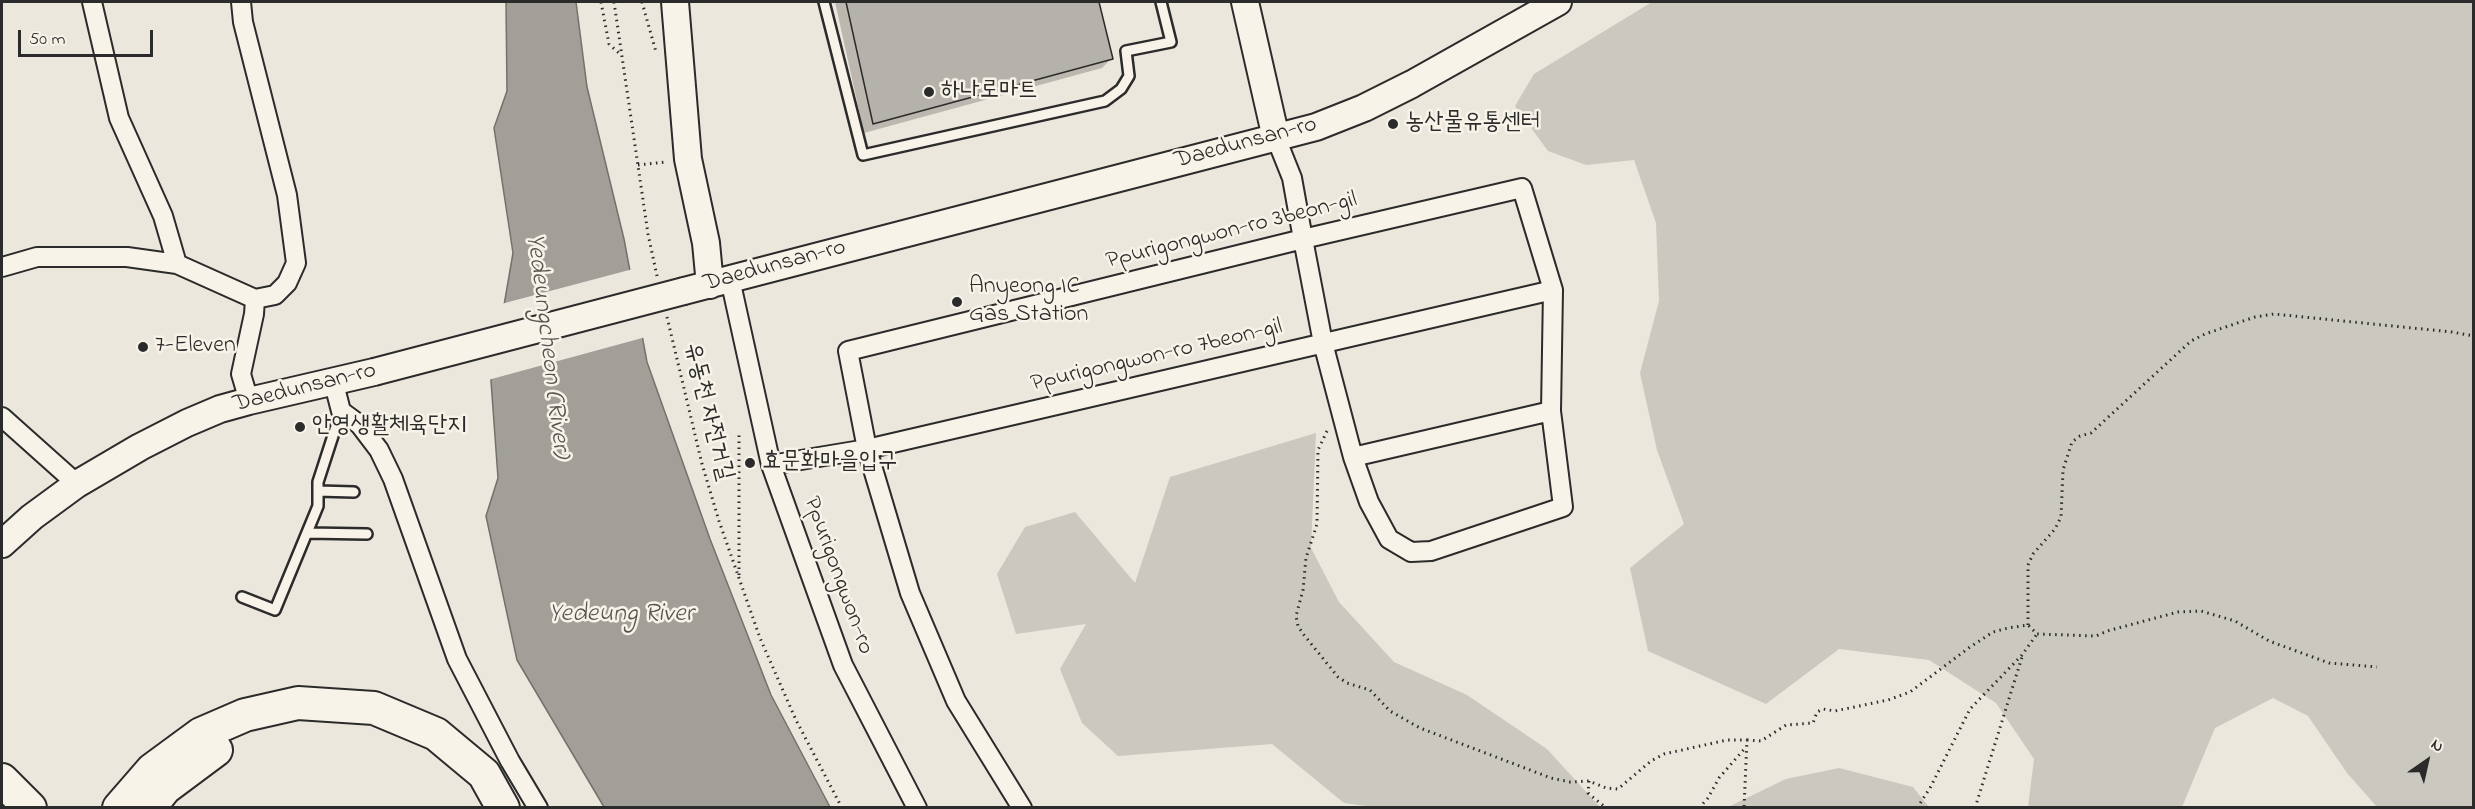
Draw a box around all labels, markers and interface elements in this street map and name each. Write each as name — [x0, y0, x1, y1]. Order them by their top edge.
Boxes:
scale bar — [21, 18, 156, 56]
text: 50 m — [29, 27, 66, 53]
place label: 하나로마트 — [941, 78, 1038, 106]
marker: 하나로마트 — [922, 85, 936, 99]
place label: 농산물유통센터 — [1405, 110, 1540, 138]
street label: Daedunsan-ro — [1172, 111, 1320, 177]
marker: 농산물유통센터 — [1386, 117, 1400, 131]
street label: Ppurigongwon-ro 3beon-gil — [1104, 187, 1360, 277]
water label: Yedeungcheon (River) — [517, 232, 575, 460]
street label: Daedunsan-ro — [701, 234, 849, 300]
place label: Anyeong IC Gas Station — [969, 274, 1088, 330]
marker: Anyeong IC Gas Station — [950, 295, 964, 309]
street label: Ppurigongwon-ro 7beon-gil — [1028, 314, 1286, 400]
place label: 7-Eleven — [155, 333, 236, 361]
marker: 7-Eleven — [136, 340, 150, 354]
street label: 유동천 자전거길 — [676, 340, 738, 484]
street label: Daedunsan-ro — [231, 357, 379, 421]
place label: 안영생활체육단지 — [312, 413, 466, 441]
marker: 안영생활체육단지 — [293, 420, 307, 434]
place label: 효문화마을입구 — [762, 449, 897, 477]
marker: 효문화마을입구 — [743, 456, 757, 470]
street label: Ppurigongwon-ro — [795, 493, 879, 659]
water label: Yedeung River — [548, 600, 694, 632]
north arrow — [2397, 731, 2457, 791]
text: N — [2426, 733, 2448, 759]

